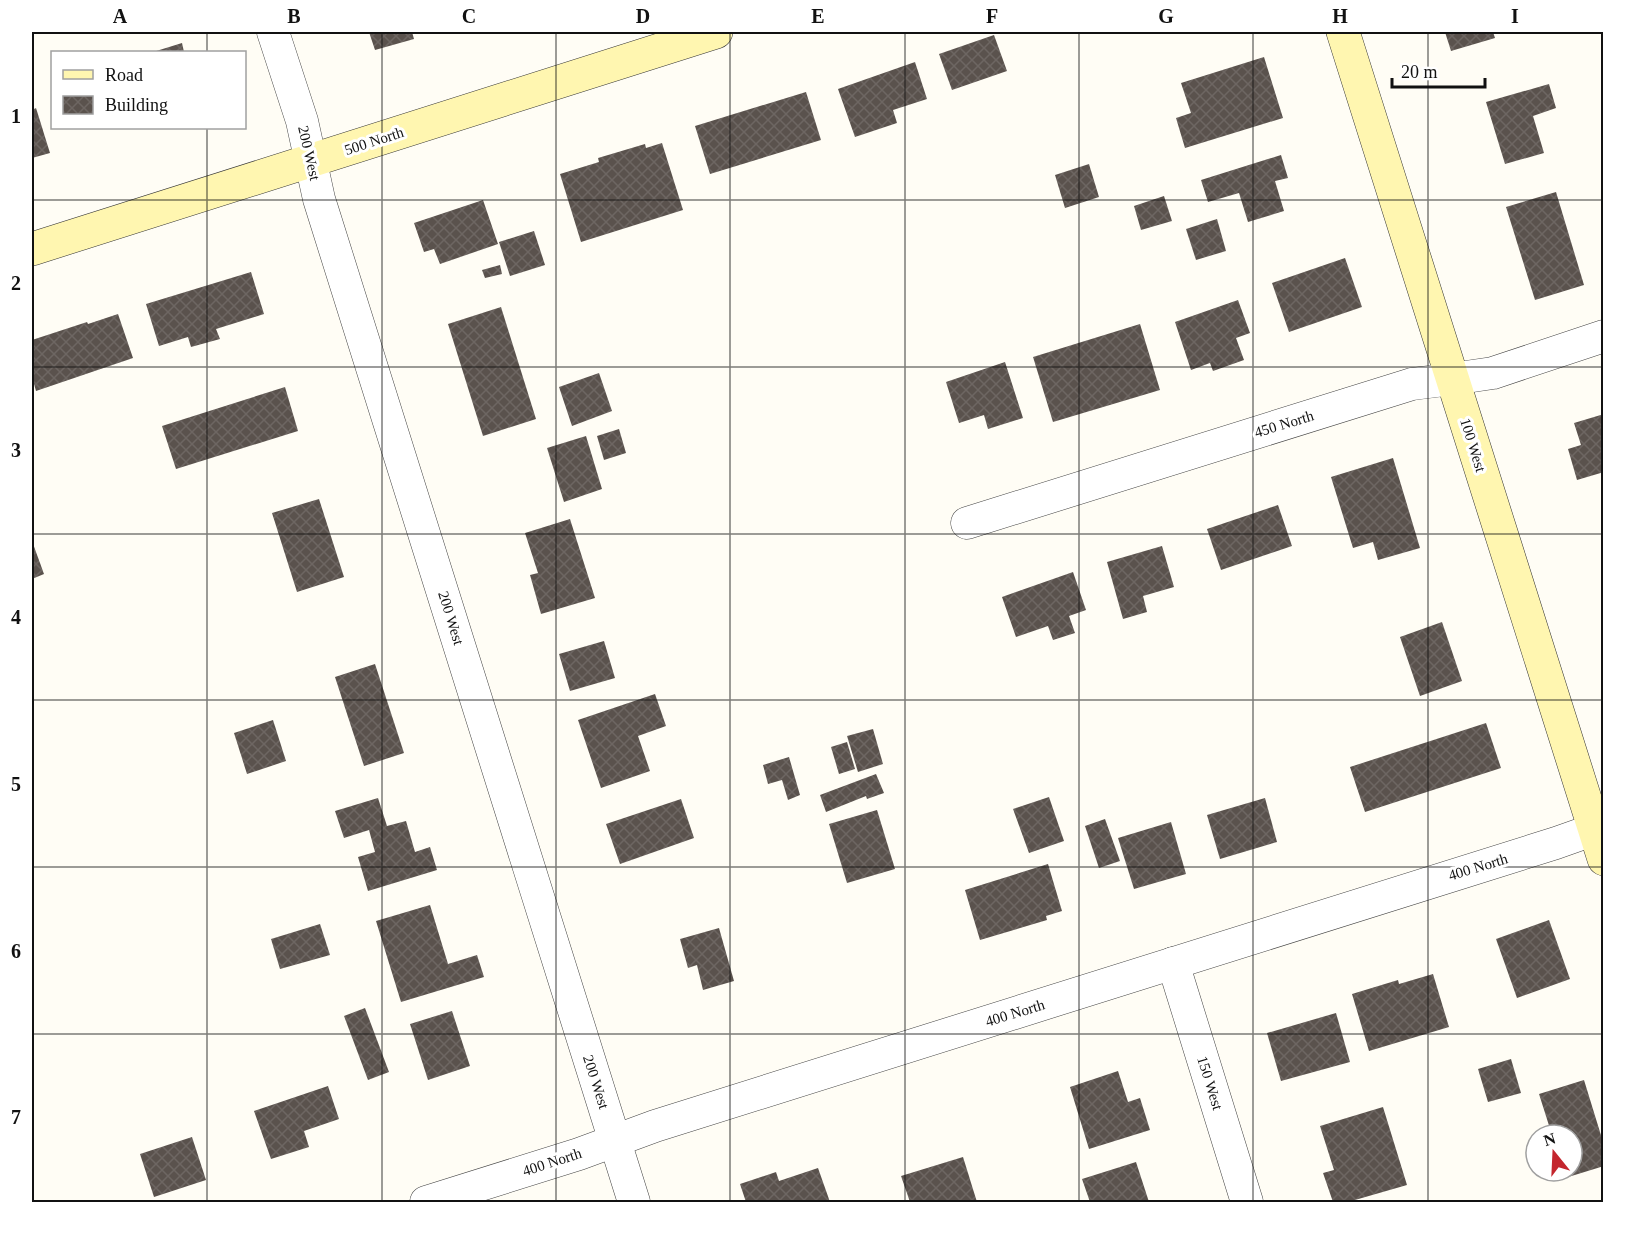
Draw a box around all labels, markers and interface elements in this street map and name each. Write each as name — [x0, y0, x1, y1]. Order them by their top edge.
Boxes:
text: A — [113, 5, 128, 27]
text: B — [287, 5, 301, 27]
text: C — [462, 5, 476, 27]
text: D — [636, 5, 650, 27]
text: E — [811, 5, 825, 27]
text: F — [986, 5, 998, 27]
text: G — [1158, 5, 1174, 27]
text: H — [1332, 5, 1348, 27]
text: I — [1511, 5, 1519, 27]
legend — [51, 51, 246, 129]
scale bar — [1392, 51, 1485, 89]
text: 20 m — [1401, 62, 1438, 82]
text: Road — [105, 65, 143, 85]
text: Building — [105, 95, 168, 115]
text: 1 — [11, 105, 21, 127]
street label: 200 West — [295, 124, 323, 183]
street label: 500 North — [342, 124, 406, 158]
text: 2 — [11, 272, 21, 294]
street label: 450 North — [1252, 407, 1316, 441]
street label: 100 West — [1457, 416, 1489, 475]
text: 3 — [11, 439, 21, 461]
street label: 200 West — [435, 589, 467, 648]
text: 4 — [11, 606, 21, 628]
text: 5 — [11, 773, 21, 795]
street label: 400 North — [1446, 850, 1510, 884]
text: 6 — [11, 940, 21, 962]
street label: 400 North — [983, 996, 1047, 1030]
street label: 200 West — [580, 1053, 612, 1112]
street label: 150 West — [1194, 1054, 1226, 1113]
text: 7 — [11, 1106, 21, 1128]
north arrow — [1524, 1123, 1584, 1183]
text: N — [1541, 1129, 1558, 1149]
street label: 400 North — [520, 1145, 584, 1179]

